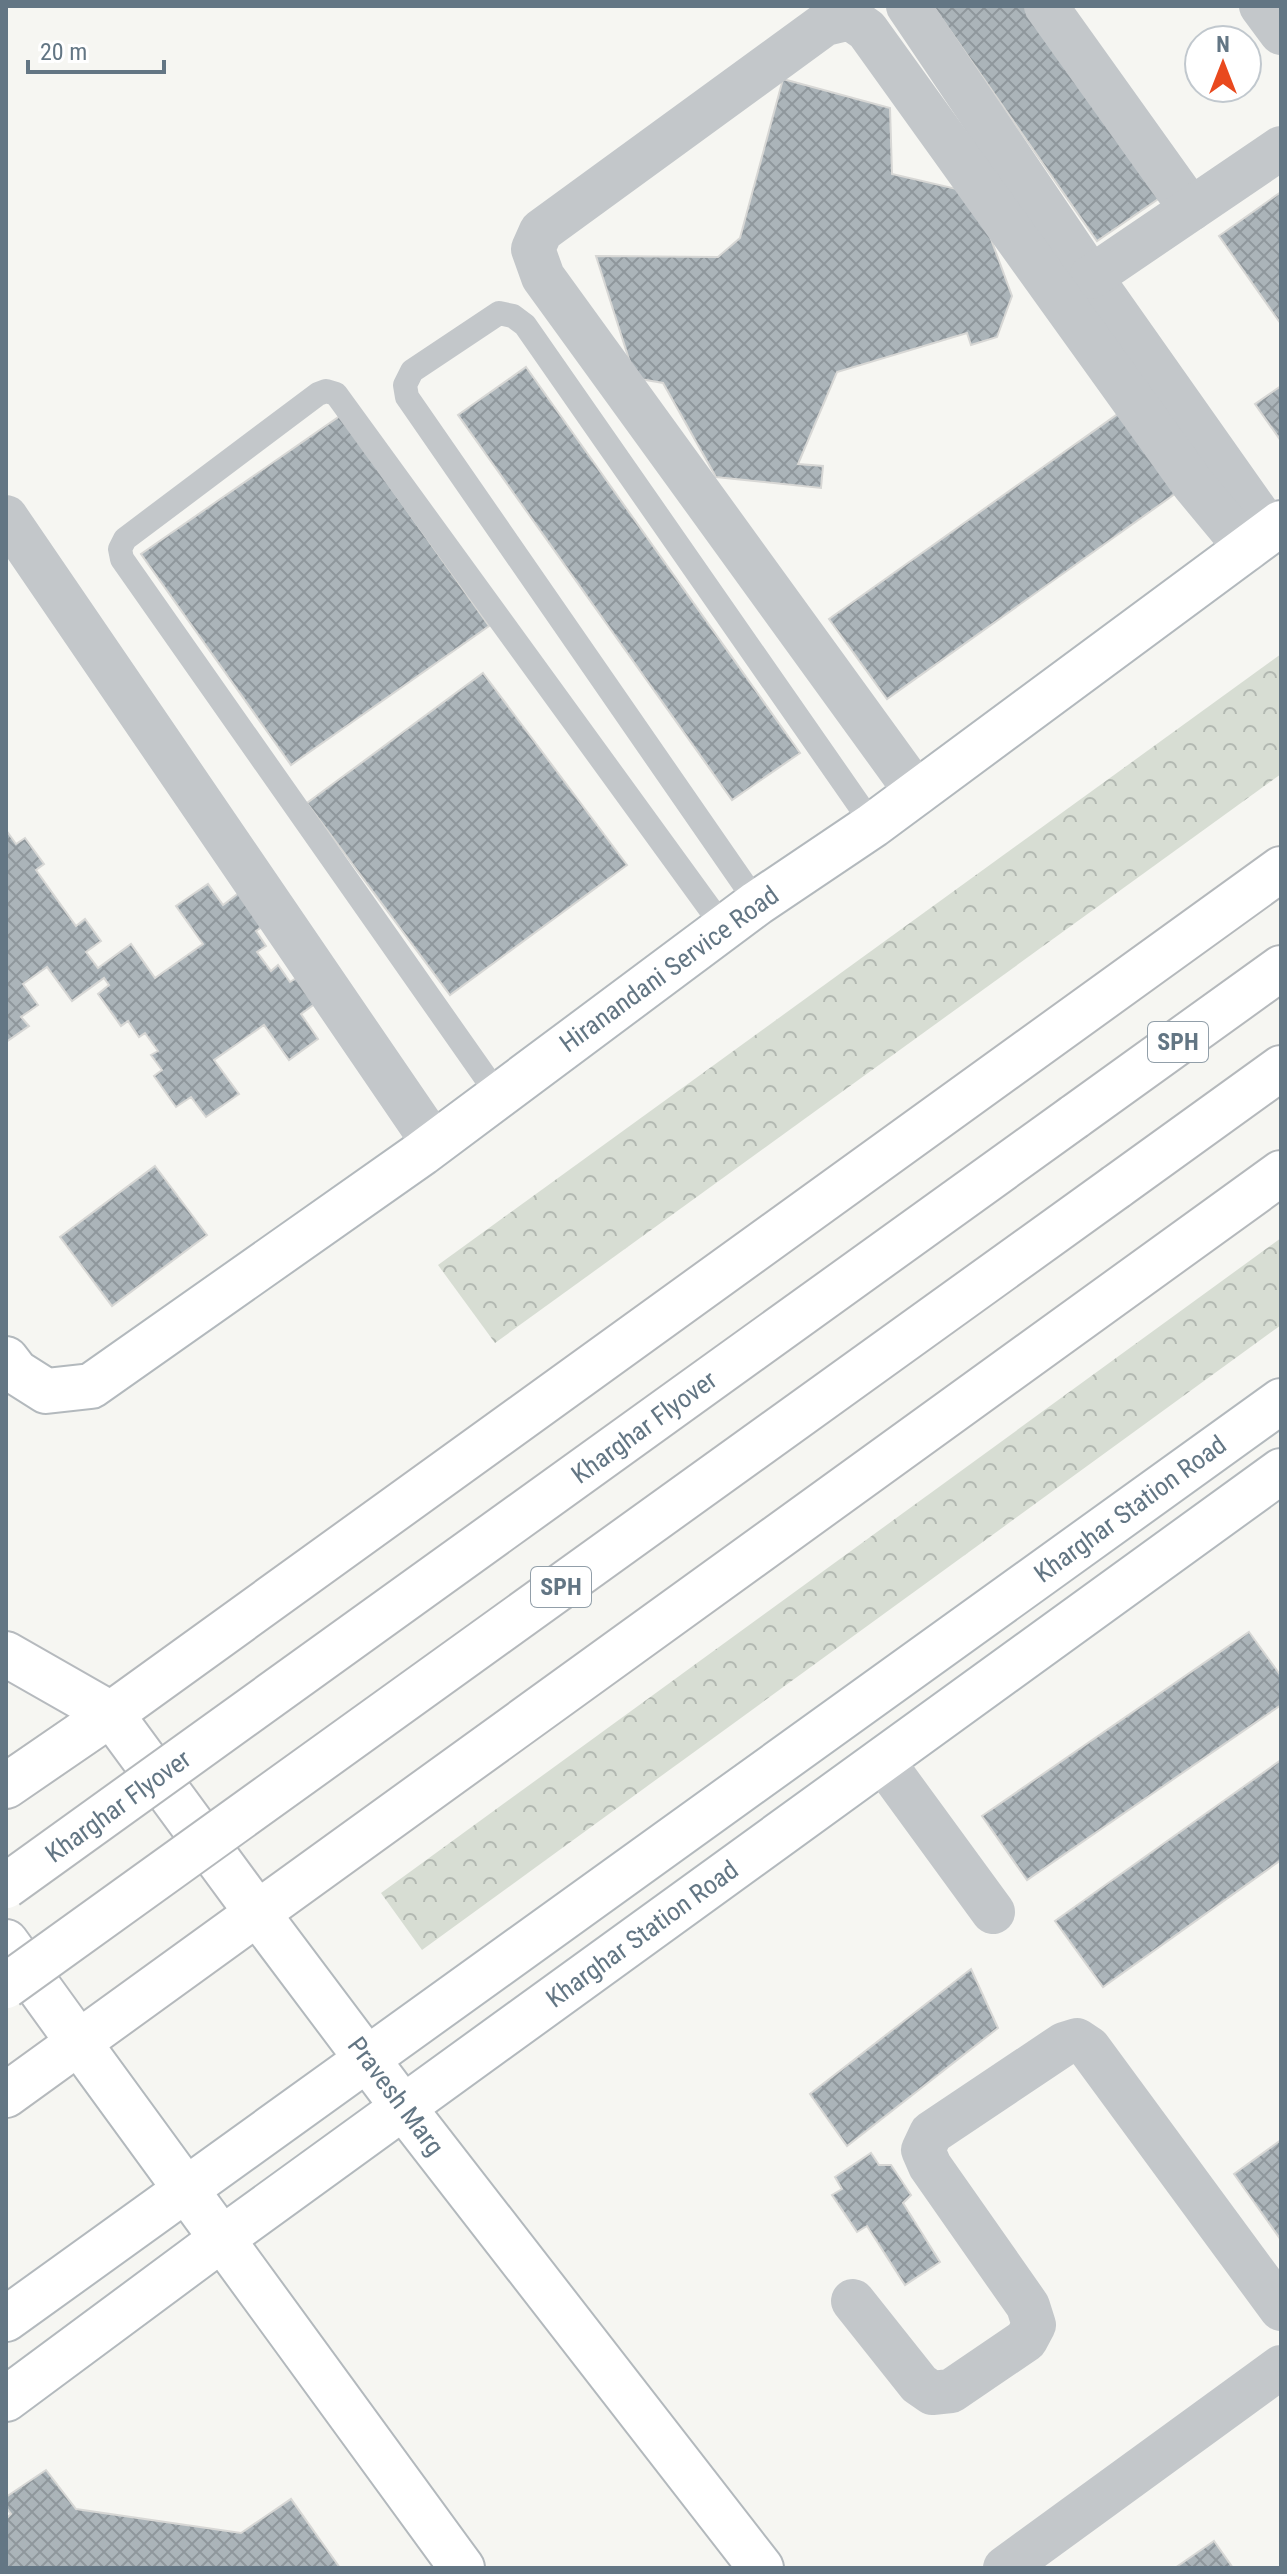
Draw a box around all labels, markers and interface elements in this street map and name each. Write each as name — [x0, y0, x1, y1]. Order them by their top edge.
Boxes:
scale bar — [28, 24, 164, 74]
north arrow — [1183, 24, 1263, 104]
text: N — [1216, 32, 1230, 57]
text: 20 m — [40, 38, 87, 66]
street label: Hiranandani Service Road — [554, 880, 784, 1058]
road number: SPH — [1148, 1022, 1208, 1062]
street label: Kharghar Flyover — [566, 1364, 722, 1490]
street label: Kharghar Station Road — [1028, 1429, 1232, 1589]
road number: SPH — [531, 1567, 591, 1607]
street label: Kharghar Flyover — [40, 1743, 196, 1869]
street label: Kharghar Station Road — [540, 1854, 744, 2014]
street label: Pravesh Marg — [342, 2031, 450, 2161]

